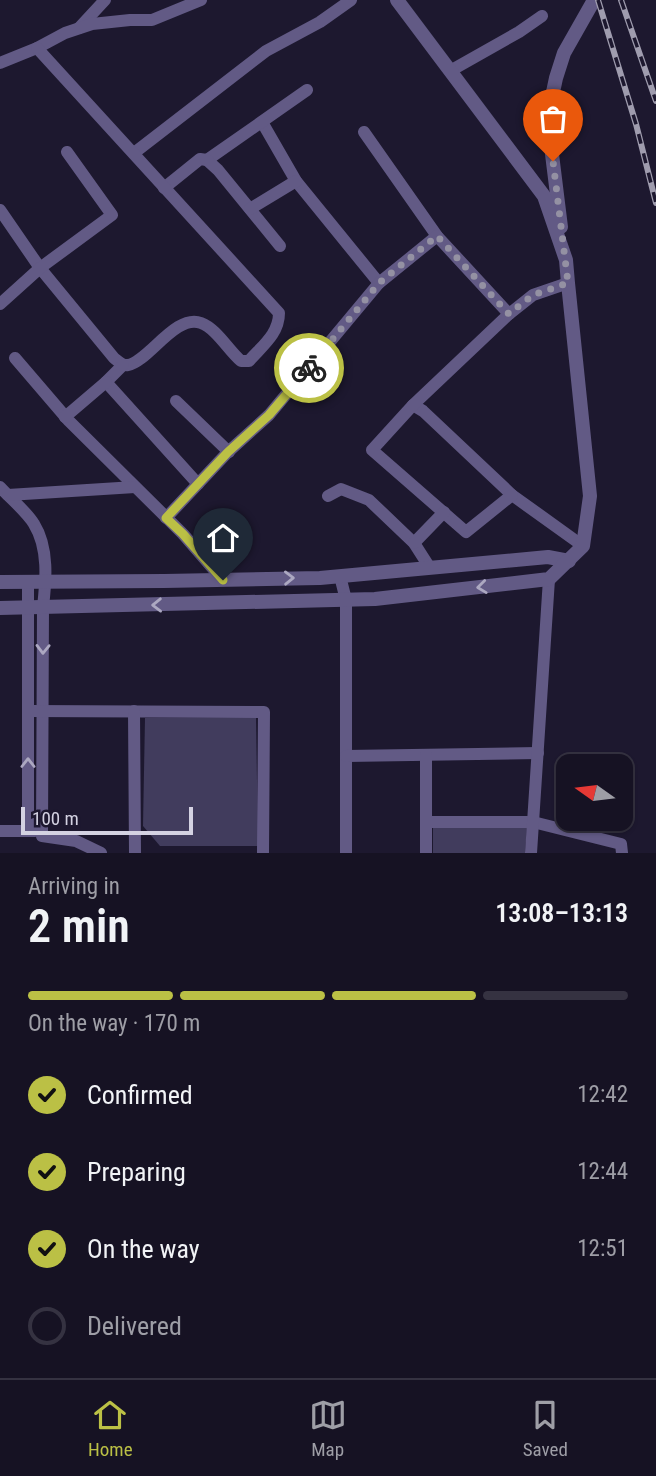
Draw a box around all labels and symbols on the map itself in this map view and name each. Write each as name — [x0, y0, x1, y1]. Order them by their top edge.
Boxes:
pin — [523, 89, 583, 161]
courier — [274, 333, 344, 403]
pin — [193, 508, 253, 580]
one-way arrow — [284, 570, 294, 586]
one-way arrow — [476, 579, 487, 594]
one-way arrow — [151, 597, 162, 612]
one-way arrow — [35, 644, 50, 655]
north arrow — [556, 754, 634, 831]
one-way arrow — [20, 757, 36, 768]
scale bar — [21, 804, 192, 836]

